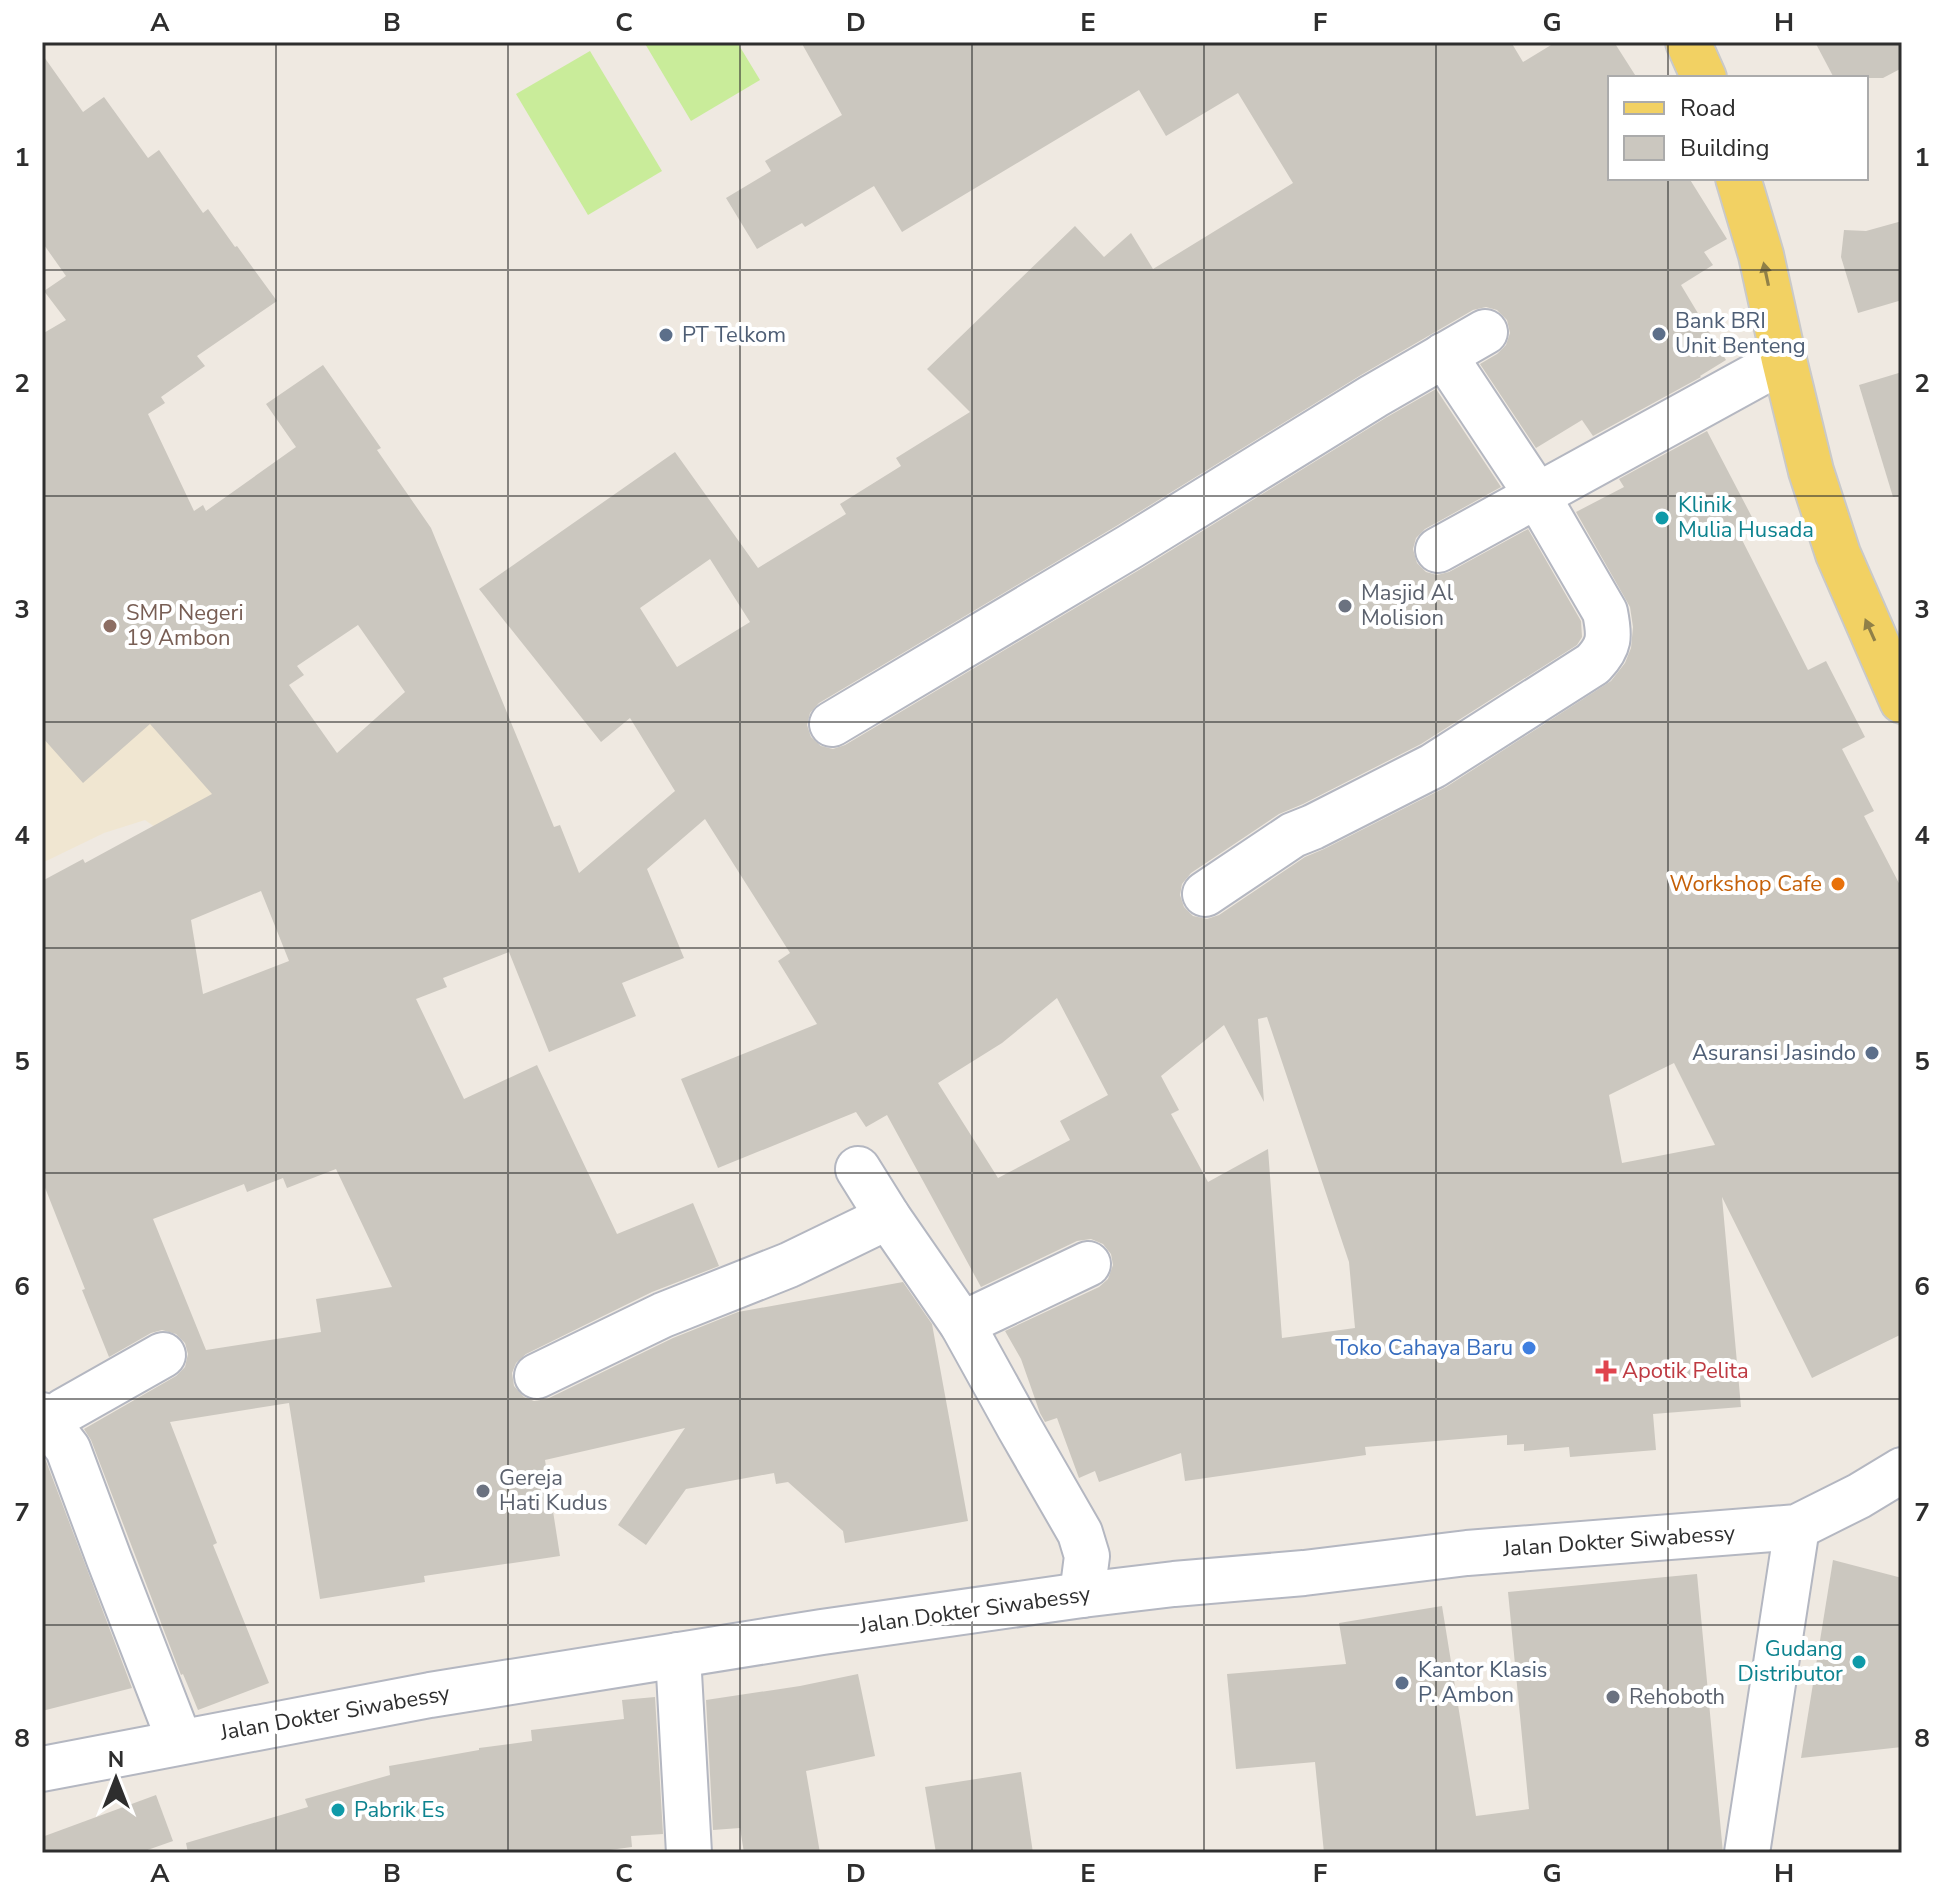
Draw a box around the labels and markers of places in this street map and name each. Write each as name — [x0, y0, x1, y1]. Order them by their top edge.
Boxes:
place label: Bank BRI Unit Benteng — [1675, 306, 1806, 361]
place label: PT Telkom — [682, 320, 786, 350]
marker: Bank BRI Unit Benteng — [1650, 325, 1668, 343]
marker: PT Telkom — [657, 326, 675, 344]
place label: Klinik Mulia Husada — [1678, 490, 1814, 545]
marker: Klinik Mulia Husada — [1653, 509, 1671, 527]
place label: Masjid Al Molision — [1361, 578, 1454, 633]
marker: Masjid Al Molision — [1336, 597, 1354, 615]
place label: SMP Negeri 19 Ambon — [126, 598, 243, 653]
marker: SMP Negeri 19 Ambon — [101, 617, 119, 635]
place label: Workshop Cafe — [1670, 869, 1822, 899]
marker: Workshop Cafe — [1829, 875, 1847, 893]
place label: Asuransi Jasindo — [1692, 1038, 1856, 1068]
marker: Asuransi Jasindo — [1863, 1044, 1881, 1062]
place label: Toko Cahaya Baru — [1335, 1333, 1513, 1363]
marker: Toko Cahaya Baru — [1520, 1339, 1538, 1357]
place label: Apotik Pelita — [1622, 1356, 1749, 1386]
marker: Apotik Pelita — [1597, 1362, 1615, 1380]
place label: Gereja Hati Kudus — [499, 1463, 607, 1518]
marker: Gereja Hati Kudus — [474, 1482, 492, 1500]
place label: Gudang Distributor — [1738, 1634, 1843, 1689]
marker: Gudang Distributor — [1850, 1653, 1868, 1671]
place label: Kantor Klasis P. Ambon — [1418, 1655, 1547, 1710]
marker: Kantor Klasis P. Ambon — [1393, 1674, 1411, 1692]
place label: Rehoboth — [1629, 1682, 1725, 1712]
marker: Rehoboth — [1604, 1688, 1622, 1706]
place label: Pabrik Es — [354, 1795, 445, 1825]
marker: Pabrik Es — [329, 1801, 347, 1819]

